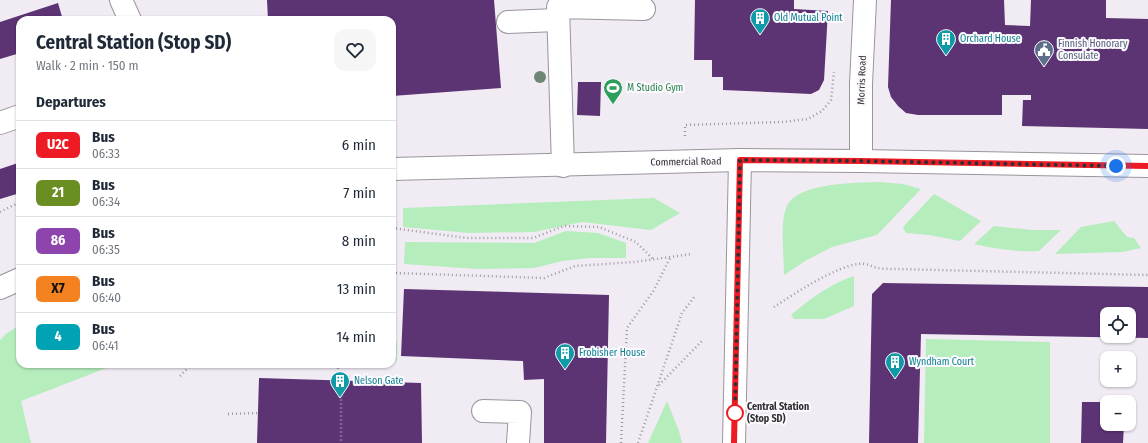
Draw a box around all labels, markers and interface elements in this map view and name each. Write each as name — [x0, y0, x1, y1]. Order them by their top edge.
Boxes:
building icon: Old Mutual Point — [749, 7, 771, 35]
place label: Old Mutual Point — [774, 12, 843, 24]
building icon: Orchard House — [935, 28, 957, 56]
button: heart — [334, 29, 376, 71]
text: Central Station (Stop SD) — [36, 31, 231, 54]
place label: Orchard House — [960, 33, 1021, 45]
place label: Finnish Honorary Consulate — [1058, 38, 1128, 62]
public building icon: Finnish Honorary Consulate — [1033, 39, 1055, 67]
street label: Morris Road — [855, 55, 869, 105]
text: Walk · 2 min · 150 m — [36, 58, 139, 73]
sports icon: M Studio Gym — [602, 77, 624, 105]
place label: M Studio Gym — [627, 82, 683, 94]
text: Departures — [36, 93, 106, 111]
text: Bus — [92, 128, 115, 146]
text: U2C — [47, 136, 69, 153]
text: 6 min — [342, 136, 376, 154]
text: 06:33 — [92, 146, 120, 161]
street label: Commercial Road — [650, 155, 722, 169]
your location — [1106, 156, 1126, 176]
text: Bus — [92, 176, 115, 194]
text: 21 — [52, 184, 64, 201]
text: 7 min — [343, 184, 376, 202]
text: 06:34 — [92, 194, 120, 209]
text: Bus — [92, 224, 115, 242]
text: 86 — [51, 232, 65, 249]
text: 8 min — [342, 232, 376, 250]
text: 06:35 — [92, 242, 120, 257]
text: Bus — [92, 272, 115, 290]
text: X7 — [51, 280, 65, 297]
text: 13 min — [337, 280, 376, 298]
text: 06:40 — [92, 290, 121, 305]
map controls — [1100, 307, 1136, 431]
button: locate — [1100, 307, 1136, 343]
text: Bus — [92, 320, 115, 338]
text: 4 — [54, 328, 62, 345]
text: 14 min — [336, 328, 376, 346]
text: 06:41 — [92, 338, 119, 353]
building icon: Frobisher House — [554, 342, 576, 370]
place label: Frobisher House — [579, 347, 645, 359]
building icon: Wyndham Court — [884, 351, 906, 379]
button: + — [1100, 351, 1136, 387]
place label: Wyndham Court — [909, 356, 975, 368]
building icon: Nelson Gate — [329, 370, 351, 398]
place label: Nelson Gate — [354, 375, 404, 387]
button: − — [1100, 395, 1136, 431]
place label: Central Station (Stop SD) — [747, 401, 809, 425]
marker: Central Station (Stop SD) — [726, 404, 744, 422]

